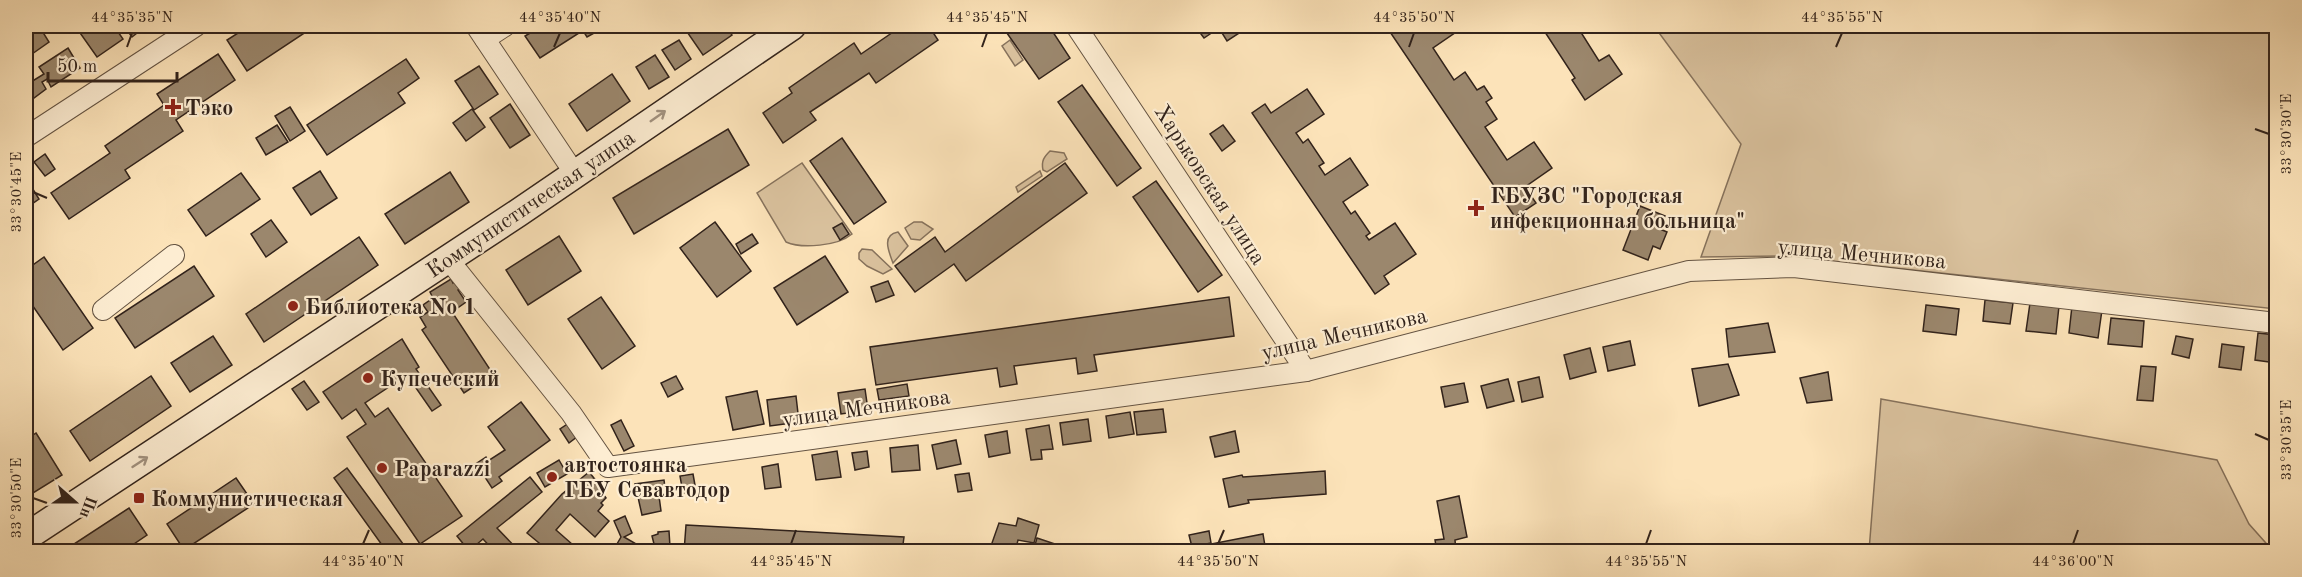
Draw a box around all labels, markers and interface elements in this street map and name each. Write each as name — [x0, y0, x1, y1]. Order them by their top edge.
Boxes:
text: 44°35'35"N — [91, 11, 173, 26]
text: 44°35'40"N — [519, 11, 601, 26]
text: 44°35'45"N — [946, 11, 1028, 26]
text: 44°35'50"N — [1373, 11, 1455, 26]
text: 44°35'55"N — [1801, 11, 1883, 26]
scale bar — [48, 45, 177, 83]
text: 50 m — [57, 58, 97, 76]
text: 33°30'30"E — [2280, 94, 2295, 174]
place label: Тэко — [185, 98, 233, 120]
marker: Тэко — [166, 100, 180, 114]
street label: Харьковская улица — [1150, 101, 1269, 269]
one-way arrow — [649, 110, 665, 122]
street label: Коммунистическая улица — [423, 127, 639, 283]
text: 33°30'45"E — [10, 152, 25, 232]
place label: ГБУЗС "Городская инфекционная больница" — [1490, 186, 1745, 234]
marker: ГБУЗС "Городская инфекционная больница" — [1467, 199, 1485, 217]
street label: улица Мечникова — [1777, 237, 1947, 273]
place label: Библиотека No 1 — [305, 297, 476, 319]
marker: Библиотека No 1 — [286, 299, 300, 313]
street label: улица Мечникова — [1260, 305, 1430, 365]
place label: Купеческий — [380, 369, 499, 391]
marker: Купеческий — [361, 371, 375, 385]
street label: улица Мечникова — [781, 386, 952, 432]
text: 33°30'35"E — [2280, 400, 2295, 480]
place label: автостоянка ГБУ Севавтодор — [564, 455, 730, 502]
one-way arrow — [131, 456, 148, 468]
text: 33°30'50"E — [10, 458, 25, 538]
place label: Paparazzi — [394, 459, 490, 481]
marker: Paparazzi — [375, 461, 389, 475]
marker: автостоянка ГБУ Севавтодор — [545, 470, 559, 484]
north arrow — [45, 472, 105, 532]
place label: Коммунистическая — [151, 489, 343, 511]
marker: Коммунистическая — [132, 491, 146, 505]
text: Пн — [76, 493, 99, 520]
text: 44°35'40"N — [322, 555, 404, 570]
text: 44°35'45"N — [750, 555, 832, 570]
text: 44°35'50"N — [1177, 555, 1259, 570]
text: 44°35'55"N — [1605, 555, 1687, 570]
text: 44°36'00"N — [2032, 555, 2114, 570]

